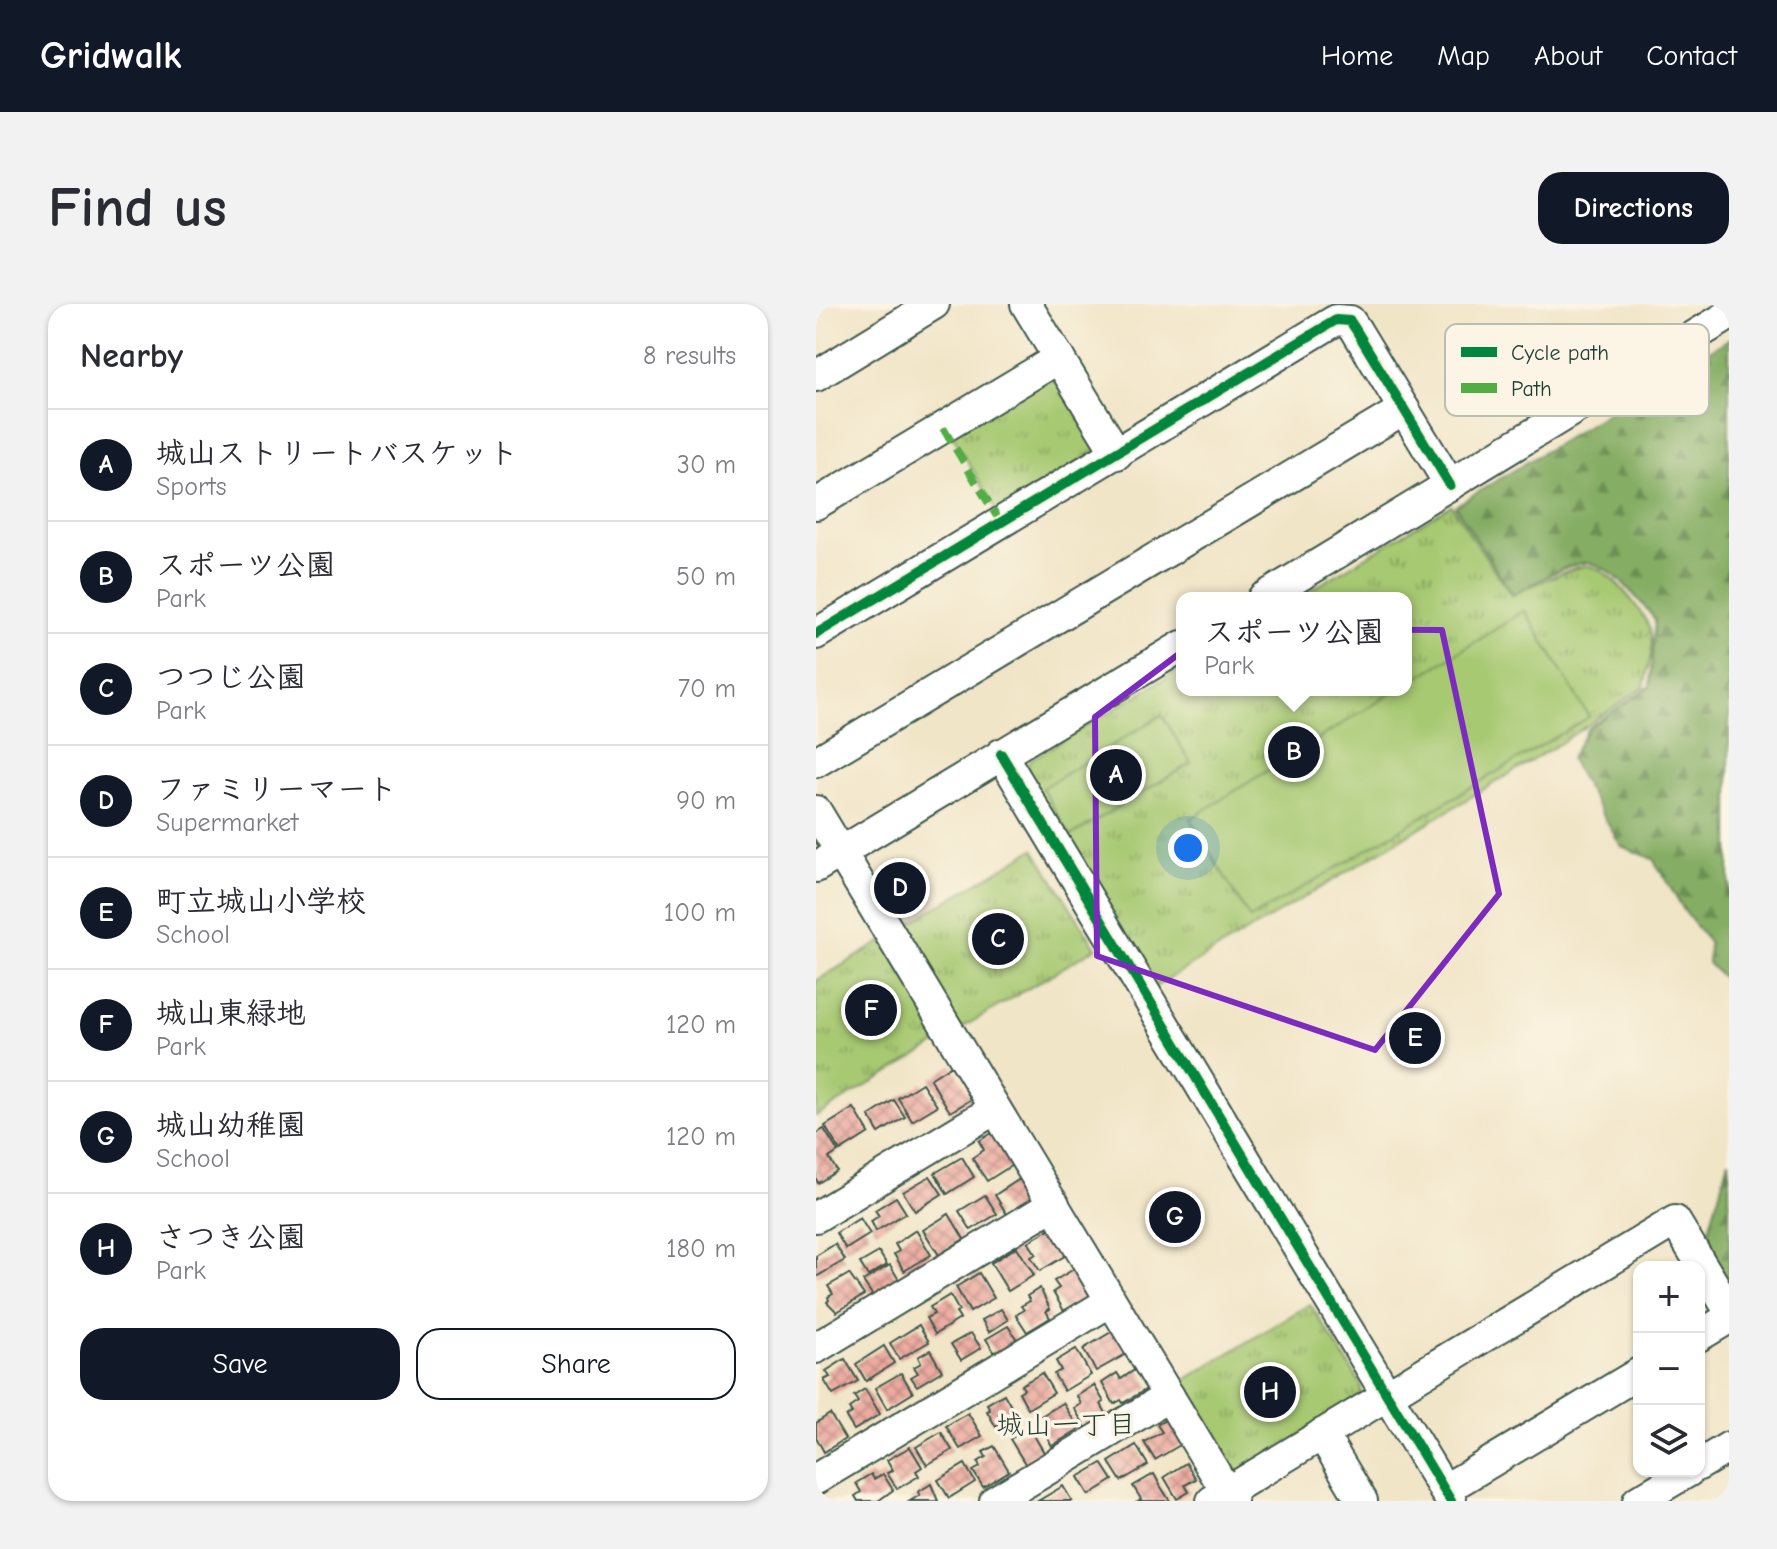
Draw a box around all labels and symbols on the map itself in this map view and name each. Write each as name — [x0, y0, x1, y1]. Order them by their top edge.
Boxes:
legend — [1445, 324, 1709, 416]
text: Cycle path — [1511, 340, 1609, 366]
text: Path — [1511, 376, 1552, 402]
pin: B — [1268, 722, 1320, 782]
pin: A — [1090, 745, 1142, 805]
your location — [1168, 828, 1208, 868]
pin: D — [874, 858, 926, 918]
pin: C — [972, 909, 1024, 969]
pin: F — [845, 980, 897, 1040]
pin: E — [1389, 1008, 1441, 1068]
pin: G — [1149, 1187, 1201, 1247]
pin: H — [1244, 1362, 1296, 1422]
district label: 城山一丁目 — [996, 1409, 1136, 1441]

